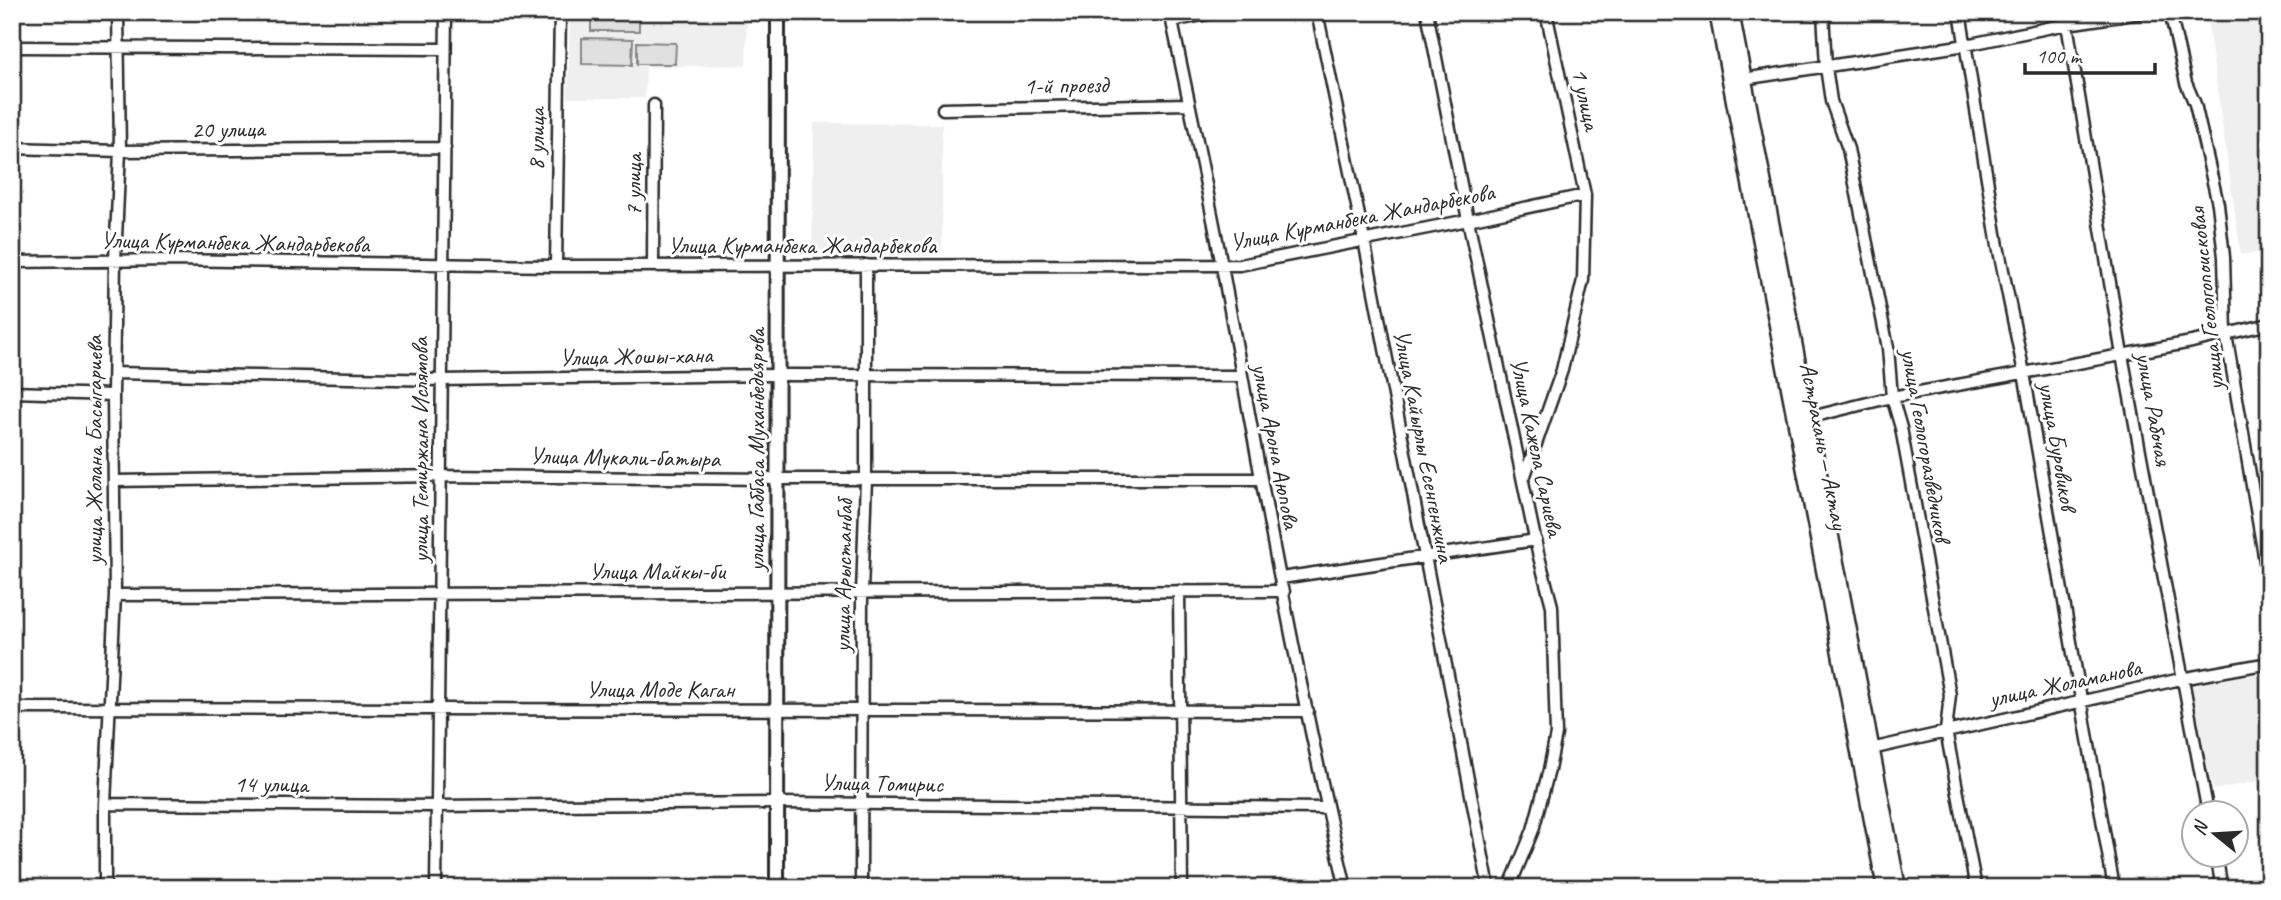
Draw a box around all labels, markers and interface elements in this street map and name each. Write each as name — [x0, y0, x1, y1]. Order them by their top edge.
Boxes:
scale bar — [2025, 32, 2155, 76]
text: 100 m — [2036, 43, 2083, 69]
street label: 1 улица — [1565, 65, 1608, 135]
street label: 1-й проезд — [1024, 69, 1111, 101]
street label: 8 улица — [520, 105, 552, 171]
street label: 20 улица — [191, 113, 267, 145]
street label: 7 улица — [618, 151, 648, 216]
street label: Улица Курманбека Жандарбекова — [1227, 176, 1498, 257]
street label: улица Геологопоисковая — [2181, 204, 2231, 394]
street label: Улица Курманбека Жандарбекова — [100, 225, 371, 259]
street label: Улица Курманбека Жандарбекова — [668, 230, 938, 260]
street label: улица Габбаса Муханбедьярова — [741, 327, 771, 573]
street label: Улица Кайырлы Есенгенжина — [1387, 327, 1462, 566]
street label: улица Жолана Басыгариева — [79, 334, 109, 566]
street label: улица Темиржана Ислямова — [405, 336, 435, 565]
street label: Улица Жошы-хана — [559, 340, 714, 372]
street label: улица Геологоразведчиков — [1894, 344, 1958, 548]
street label: улица Рабочая — [2129, 348, 2179, 469]
street label: Улица Кажела Сариева — [1503, 355, 1571, 541]
street label: улица Арона Аюпова — [1245, 359, 1307, 532]
street label: Астрахань — Актау — [1793, 360, 1855, 534]
street label: улица Буровиков — [2032, 378, 2085, 517]
street label: Улица Мукали-батыра — [529, 440, 722, 474]
street label: улица Арыстанбаб — [827, 495, 859, 655]
street label: Улица Майкы-би — [589, 556, 727, 586]
street label: улица Жоламанова — [1984, 652, 2145, 714]
street label: Улица Моде Каган — [586, 674, 735, 704]
street label: Улица Томирис — [821, 767, 945, 799]
street label: 14 улица — [234, 769, 310, 799]
north arrow — [2180, 799, 2250, 869]
text: N — [2187, 817, 2214, 838]

